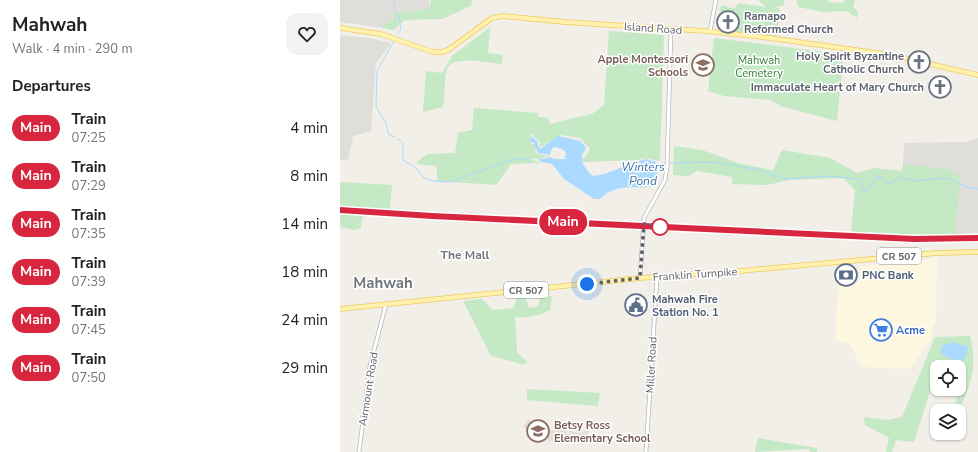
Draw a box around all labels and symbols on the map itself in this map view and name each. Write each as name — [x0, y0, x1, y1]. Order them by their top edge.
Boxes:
church icon: Ramapo Reformed Church — [715, 9, 741, 35]
place label: Ramapo Reformed Church — [744, 9, 833, 37]
street label: Island Road — [623, 19, 683, 38]
place label: Holy Spirit Byzantine Catholic Church — [796, 49, 904, 77]
church icon: Holy Spirit Byzantine Catholic Church — [906, 49, 932, 75]
place label: Apple Montessori Schools — [598, 52, 688, 80]
school or university icon: Apple Montessori Schools — [690, 52, 716, 78]
park label: Mahwah Cemetery — [735, 53, 783, 81]
church icon: Immaculate Heart of Mary Church — [927, 74, 953, 100]
place label: Immaculate Heart of Mary Church — [751, 80, 924, 95]
water label: Winters Pond — [621, 159, 665, 189]
line badge: Main — [535, 209, 591, 235]
unlabelled marker — [651, 218, 669, 236]
district label: The Mall — [441, 247, 490, 263]
road number: CR 507 — [877, 248, 921, 264]
bank icon: PNC Bank — [833, 262, 859, 288]
street label: Franklin Turnpike — [652, 264, 738, 285]
place label: PNC Bank — [862, 268, 915, 283]
district label: Mahwah — [353, 273, 413, 293]
your location — [577, 274, 597, 294]
road number: CR 507 — [504, 282, 548, 298]
public building icon: Mahwah Fire Station No. 1 — [623, 292, 649, 318]
place label: Mahwah Fire Station No. 1 — [652, 292, 719, 320]
supermarket icon: Acme — [868, 317, 894, 343]
place label: Acme — [896, 323, 925, 338]
street label: Miller Road — [643, 336, 660, 394]
street label: Airmount Road — [355, 351, 382, 427]
school or university icon: Betsy Ross Elementary School — [525, 418, 551, 444]
place label: Betsy Ross Elementary School — [554, 418, 651, 446]

